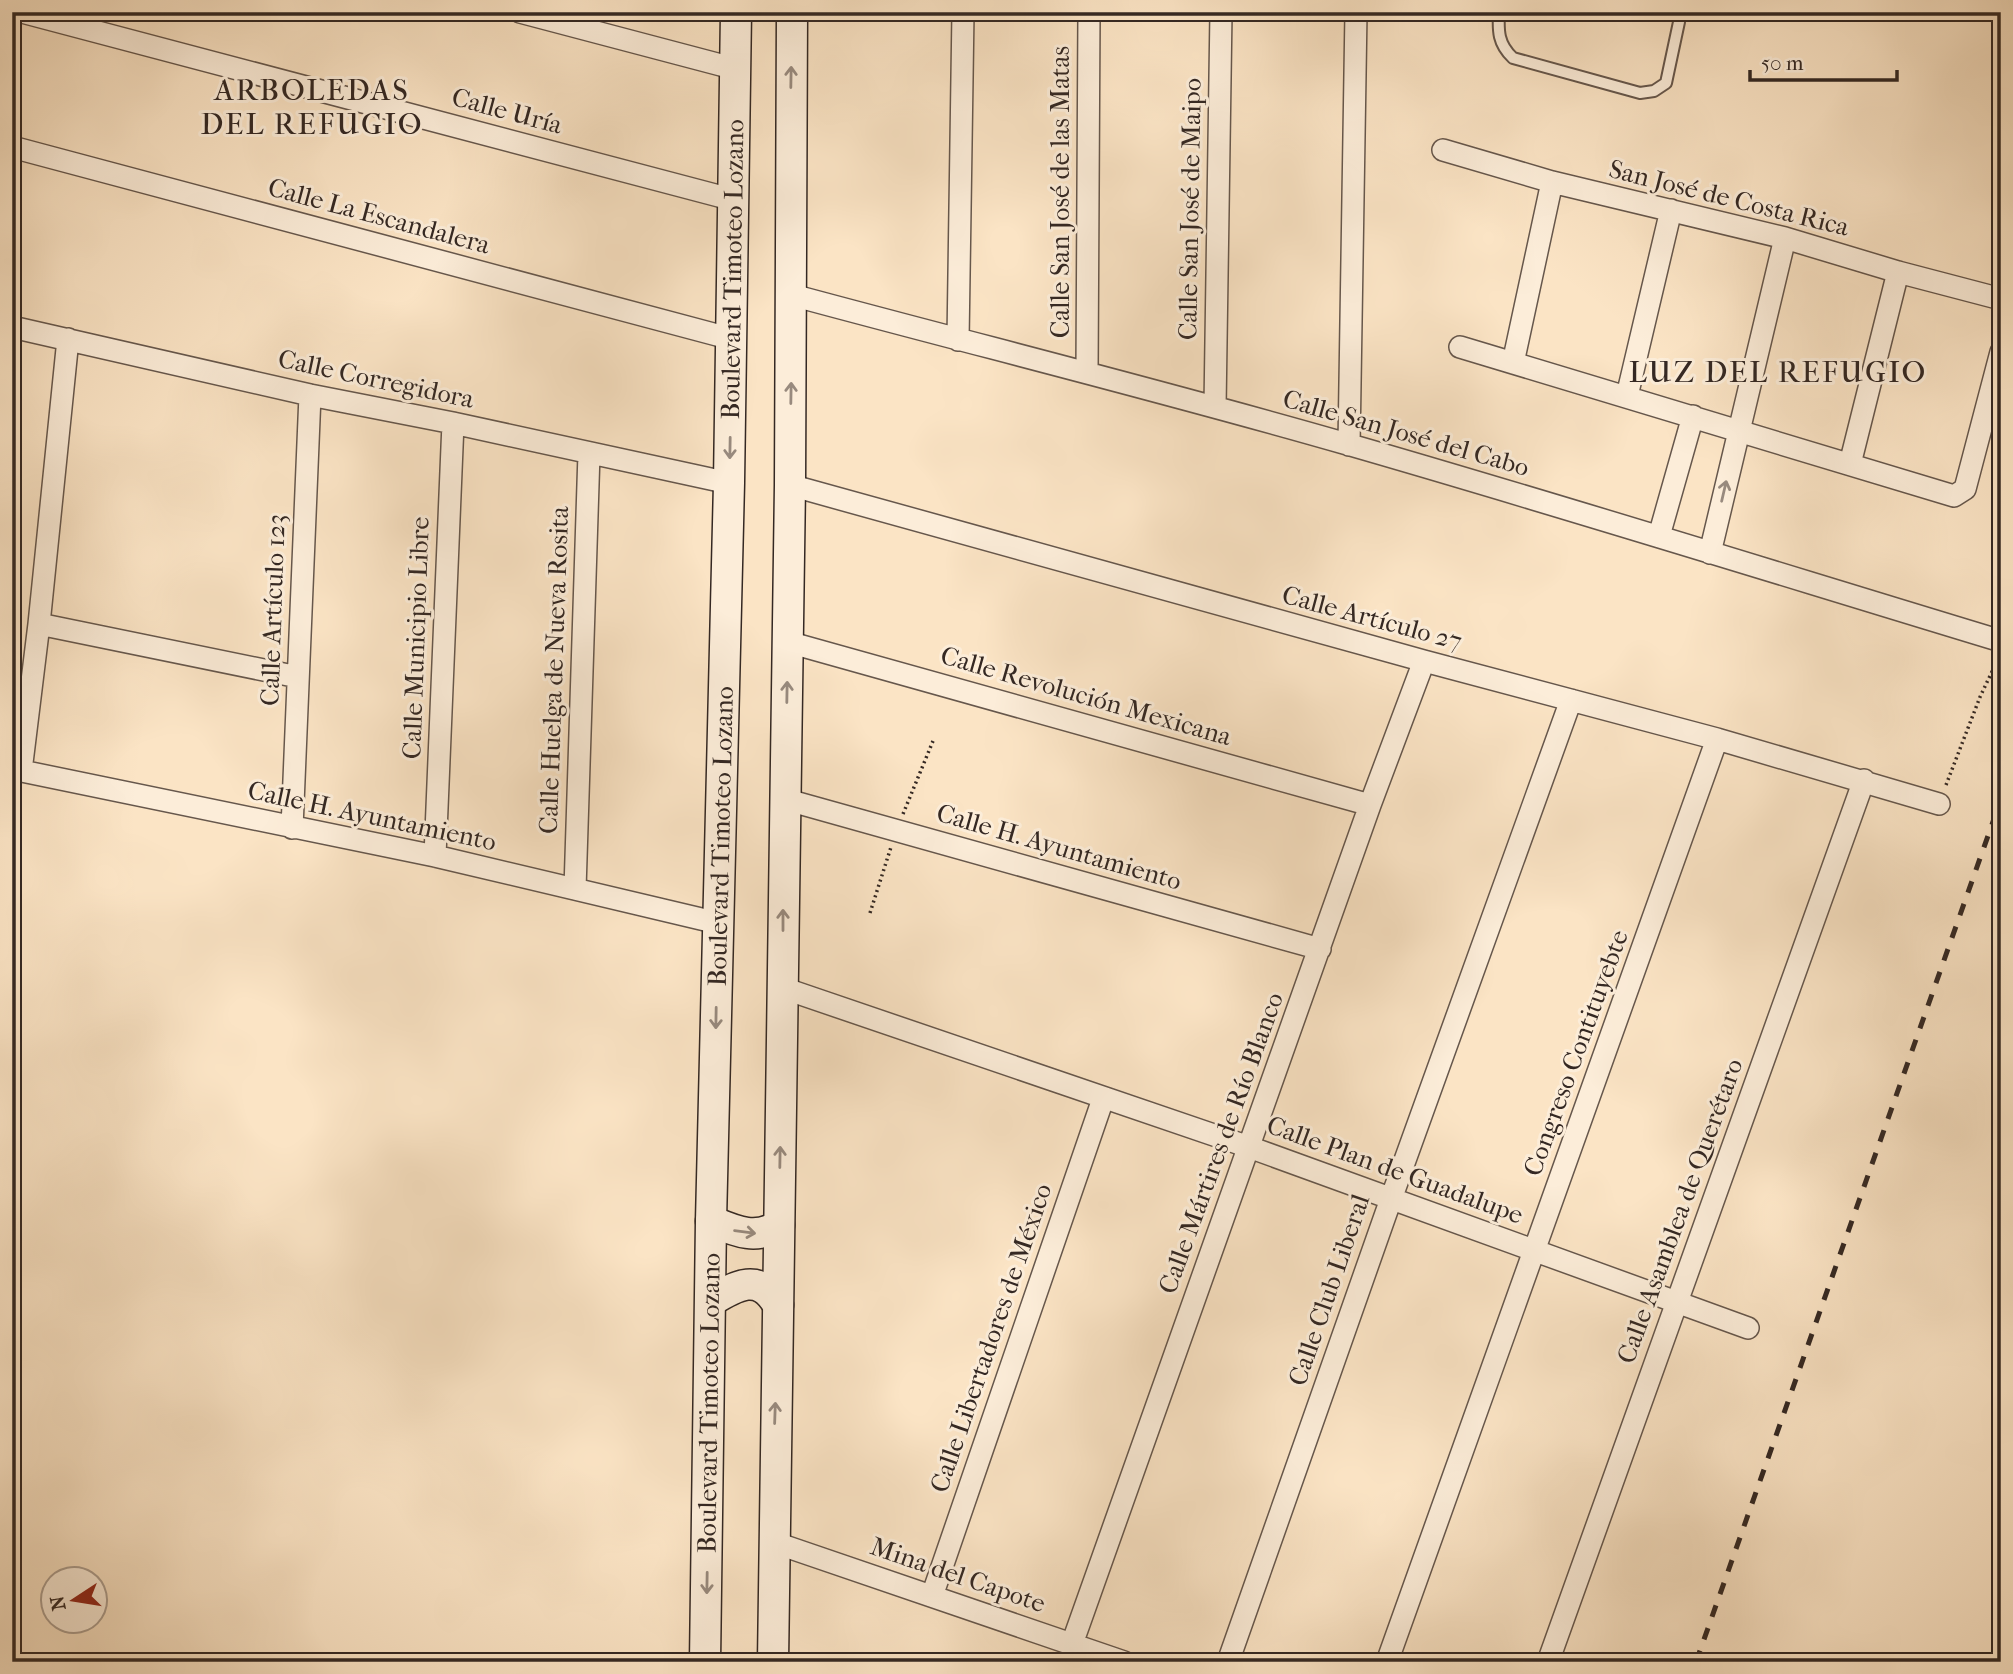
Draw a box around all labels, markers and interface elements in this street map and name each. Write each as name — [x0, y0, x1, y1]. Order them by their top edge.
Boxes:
scale bar — [1750, 38, 1898, 82]
street label: Calle San José de las Matas — [1045, 46, 1076, 338]
text: 50 m — [1761, 51, 1804, 75]
one-way arrow — [784, 66, 798, 89]
district label: ARBOLEDAS DEL REFUGIO — [201, 73, 423, 142]
street label: Calle San José de Maipo — [1172, 78, 1208, 340]
street label: Calle Uría — [448, 81, 567, 141]
street label: Boulevard Timoteo Lozano — [714, 119, 750, 420]
street label: San José de Costa Rica — [1606, 153, 1853, 243]
street label: Calle La Escandalera — [265, 171, 494, 261]
street label: Calle Corregidora — [275, 343, 478, 415]
district label: LUZ DEL REFUGIO — [1629, 355, 1927, 390]
one-way arrow — [784, 381, 798, 404]
street label: Calle San José del Cabo — [1279, 383, 1533, 483]
one-way arrow — [723, 436, 737, 459]
one-way arrow — [1718, 480, 1732, 503]
street label: Calle Huelga de Nueva Rosita — [533, 505, 575, 834]
street label: Calle Artículo 123 — [254, 513, 292, 707]
street label: Calle Municipio Libre — [396, 516, 436, 760]
street label: Calle Artículo 27 — [1279, 579, 1465, 657]
street label: Calle Revolución Mexicana — [937, 640, 1236, 753]
one-way arrow — [780, 681, 793, 704]
street label: Boulevard Timoteo Lozano — [701, 686, 740, 987]
street label: Calle H. Ayuntamiento — [245, 775, 499, 857]
street label: Calle H. Ayuntamiento — [933, 797, 1185, 897]
one-way arrow — [776, 908, 790, 931]
street label: Congreso Contituyebte — [1517, 926, 1635, 1180]
street label: Calle Mártires de Río Blanco — [1152, 988, 1290, 1298]
one-way arrow — [710, 1007, 723, 1030]
street label: Calle Asamblea de Querétaro — [1610, 1054, 1750, 1368]
street label: Calle Plan de Guadalupe — [1263, 1109, 1527, 1231]
one-way arrow — [774, 1146, 787, 1169]
street label: Calle Libertadores de México — [923, 1179, 1059, 1497]
street label: Calle Club Liberal — [1282, 1190, 1376, 1390]
one-way arrow — [734, 1225, 756, 1238]
street label: Boulevard Timoteo Lozano — [691, 1253, 726, 1553]
one-way arrow — [769, 1401, 782, 1424]
street label: Mina del Capote — [867, 1531, 1050, 1619]
north arrow — [38, 1566, 108, 1636]
one-way arrow — [700, 1572, 714, 1595]
text: N — [46, 1593, 71, 1613]

